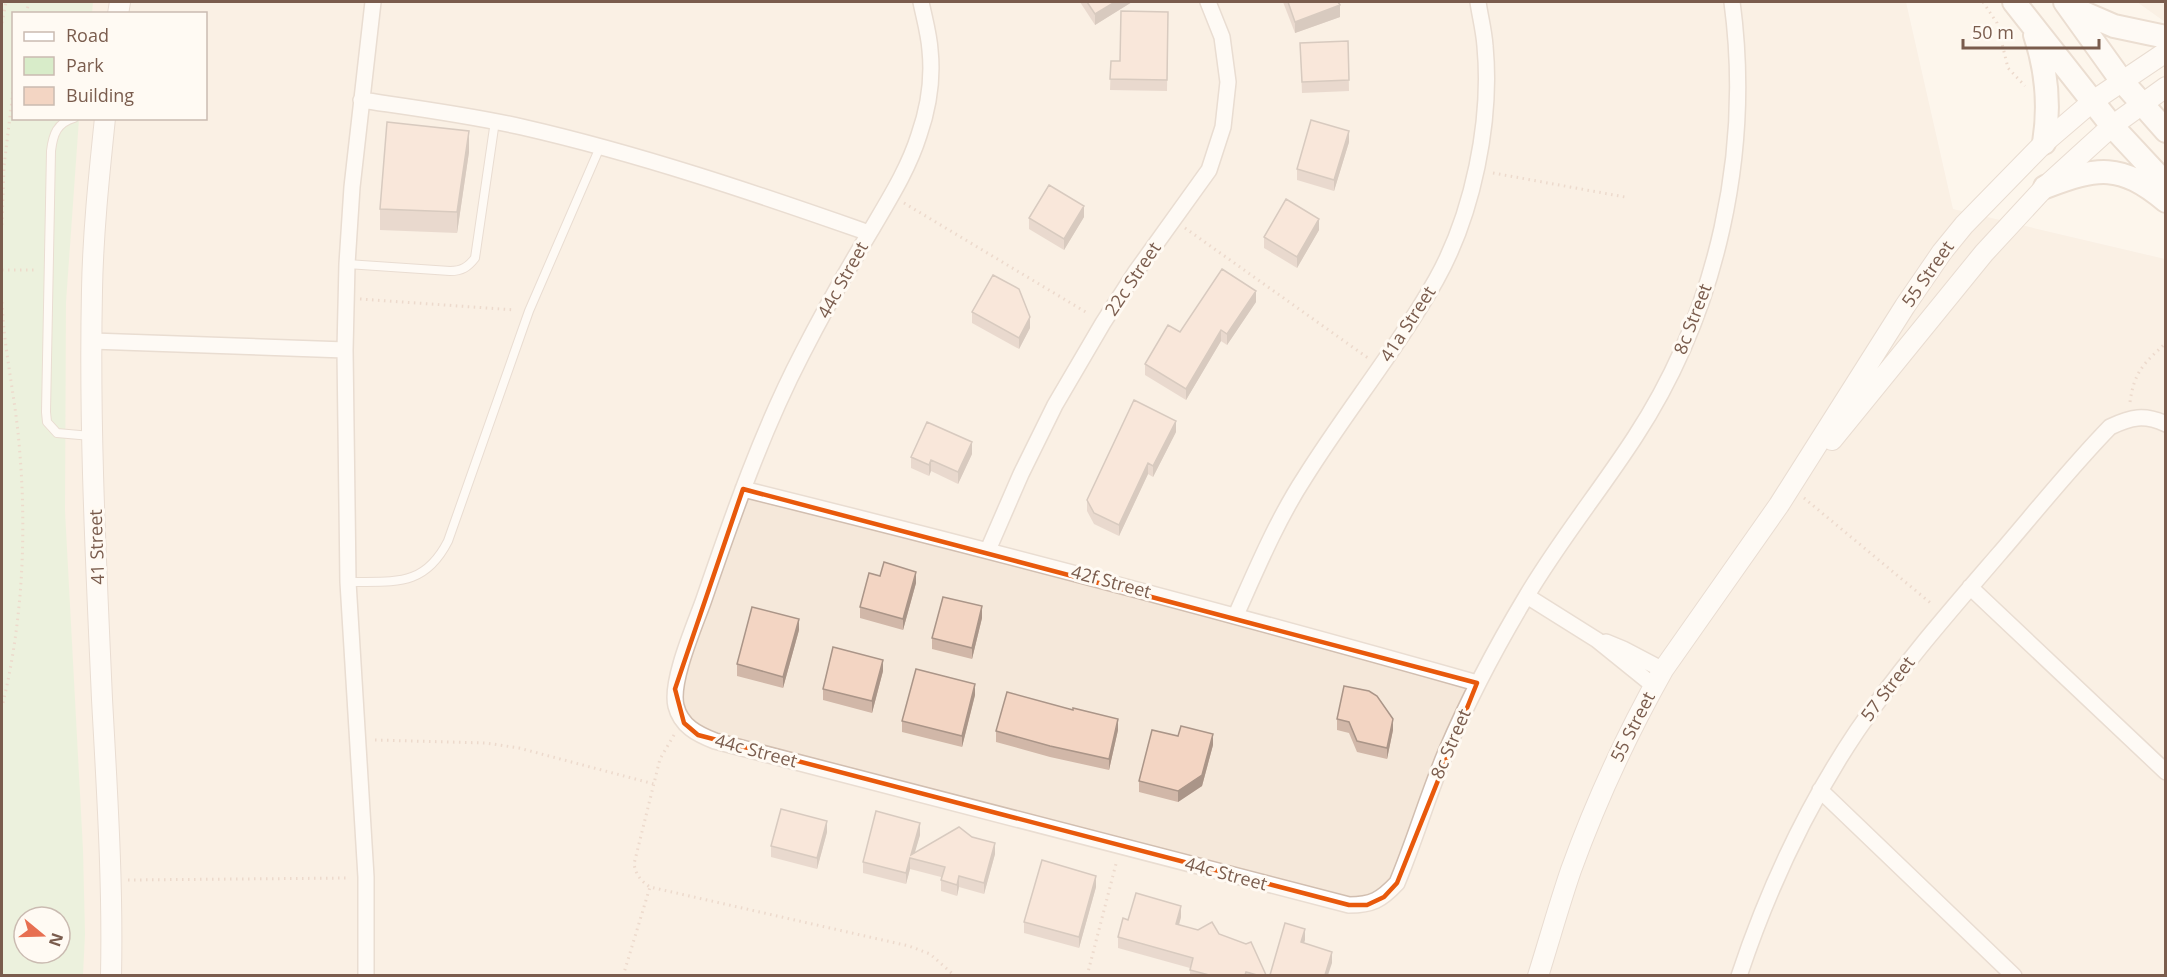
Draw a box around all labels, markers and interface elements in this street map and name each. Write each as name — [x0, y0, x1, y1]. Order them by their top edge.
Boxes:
legend — [12, 12, 207, 120]
scale bar — [1963, 12, 2100, 50]
text: 50 m — [1972, 20, 2014, 44]
text: Road — [66, 23, 109, 47]
text: Park — [66, 53, 104, 77]
text: Building — [66, 83, 134, 107]
street label: 55 Street — [1896, 236, 1959, 311]
street label: 44c Street — [811, 237, 873, 322]
street label: 22c Street — [1099, 237, 1166, 320]
street label: 8c Street — [1668, 280, 1717, 357]
street label: 41a Street — [1374, 281, 1441, 366]
street label: 41 Street — [83, 509, 109, 585]
street label: 42f Street — [1069, 559, 1154, 603]
street label: 57 Street — [1855, 651, 1920, 726]
street label: 55 Street — [1604, 687, 1660, 766]
street label: 8c Street — [1425, 705, 1476, 782]
street label: 44c Street — [713, 728, 800, 773]
street label: 44c Street — [1183, 851, 1270, 896]
north arrow — [12, 905, 72, 965]
text: N — [44, 930, 69, 950]

